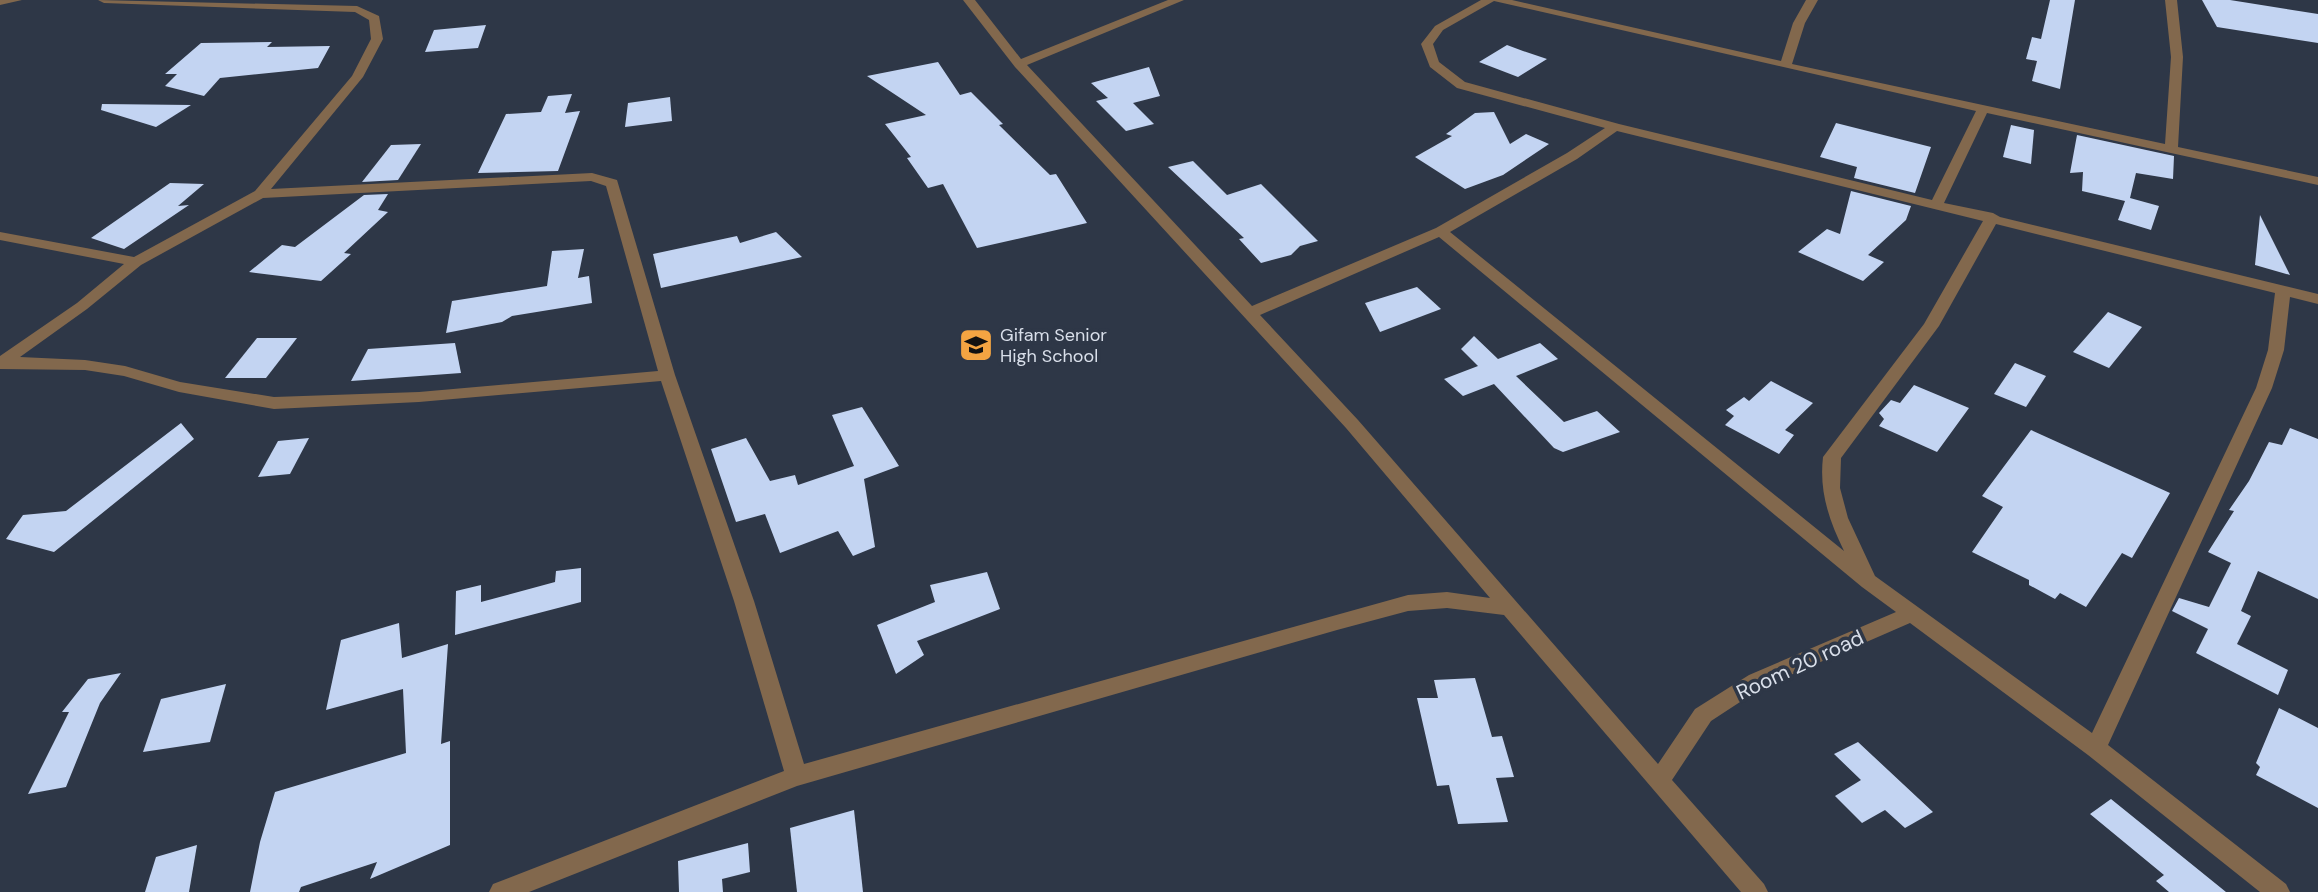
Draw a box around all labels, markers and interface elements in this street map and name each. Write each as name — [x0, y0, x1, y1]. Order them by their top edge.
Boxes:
place label: Gifam Senior High School — [1000, 323, 1107, 368]
school or university icon: Gifam Senior High School — [957, 326, 995, 364]
street label: Room 20 road — [1732, 623, 1868, 707]

